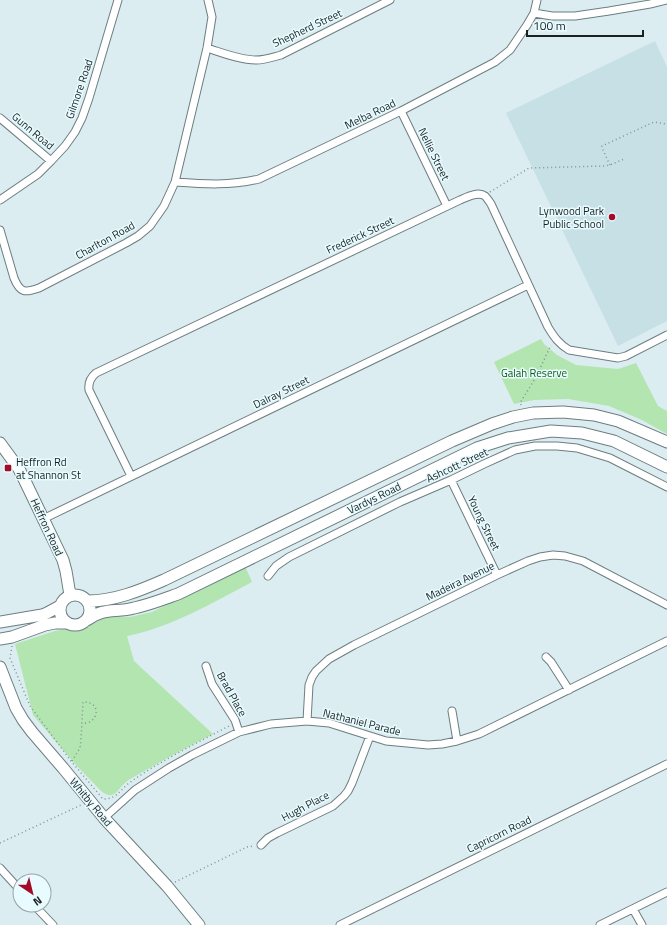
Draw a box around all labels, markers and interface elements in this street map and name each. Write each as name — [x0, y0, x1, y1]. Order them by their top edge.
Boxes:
street label: Shepherd Street — [270, 5, 344, 51]
scale bar — [527, 12, 643, 38]
text: 100 m — [533, 16, 566, 35]
street label: Gilmore Road — [61, 57, 97, 121]
street label: Melba Road — [342, 95, 398, 133]
street label: Gunn Road — [8, 109, 58, 154]
street label: Nellie Street — [414, 125, 454, 183]
place label: Lynwood Park Public School — [539, 203, 605, 232]
street label: Frederick Street — [323, 212, 397, 258]
marker: Lynwood Park Public School — [607, 212, 617, 222]
street label: Charlton Road — [72, 217, 138, 263]
park label: Galah Reserve — [501, 365, 568, 381]
street label: Dalray Street — [250, 371, 312, 412]
street label: Ashcott Street — [423, 444, 491, 486]
place label: Heffron Rd at Shannon St — [16, 454, 81, 483]
marker: Heffron Rd at Shannon St — [3, 463, 13, 473]
street label: Vardys Road — [345, 478, 404, 518]
street label: Young Street — [464, 493, 504, 553]
street label: Heffron Road — [27, 496, 67, 559]
street label: Madeira Avenue — [423, 557, 497, 605]
street label: Brad Place — [213, 669, 251, 720]
street label: Nathaniel Parade — [321, 705, 403, 740]
street label: Whitby Road — [66, 774, 116, 830]
street label: Hugh Place — [278, 786, 332, 825]
street label: Capricorn Road — [464, 811, 534, 857]
north arrow — [12, 873, 52, 913]
text: N — [30, 892, 45, 910]

